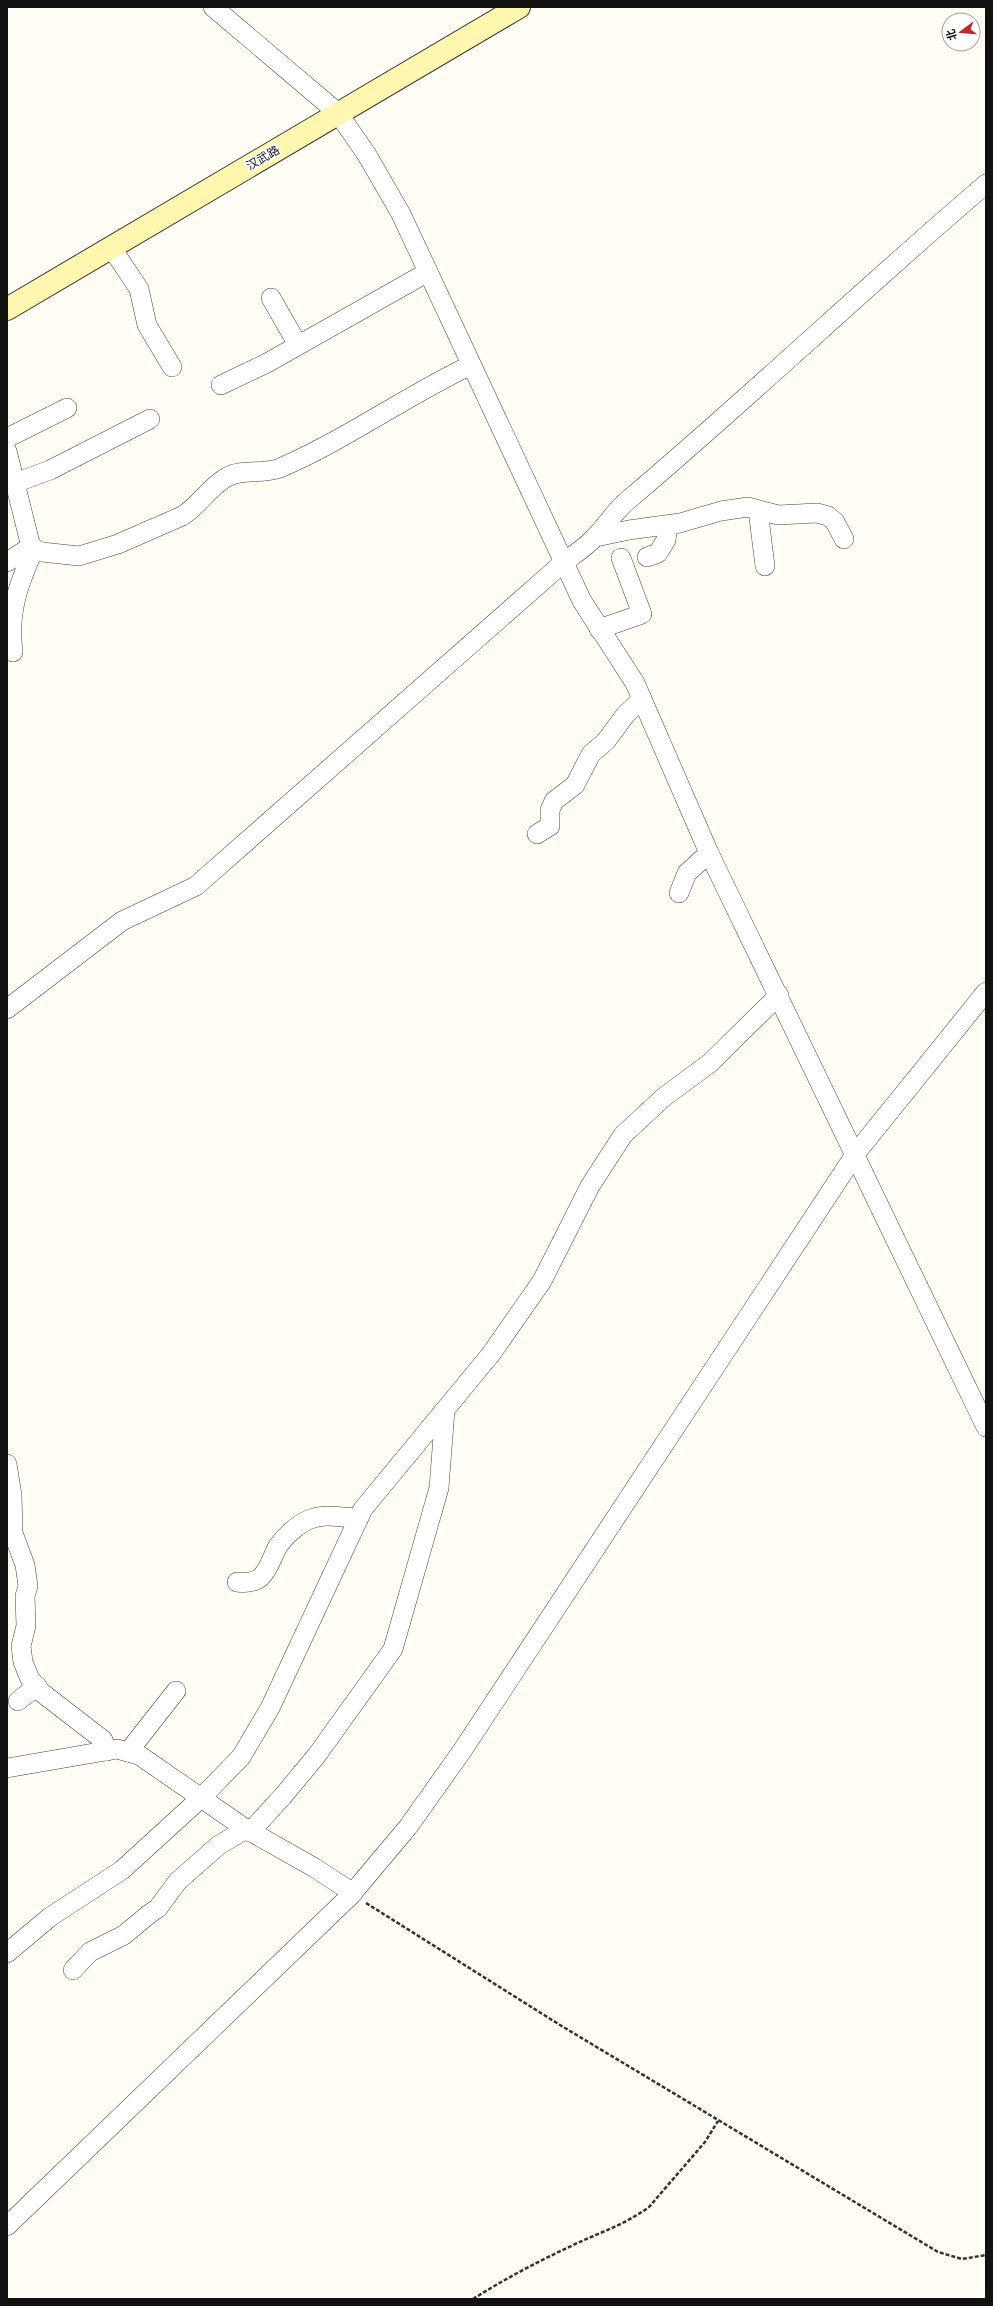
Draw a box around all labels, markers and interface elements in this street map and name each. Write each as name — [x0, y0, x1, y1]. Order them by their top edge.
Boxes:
north arrow — [941, 12, 981, 52]
text: 北 — [944, 28, 960, 42]
street label: 汉武路 — [244, 143, 282, 173]

